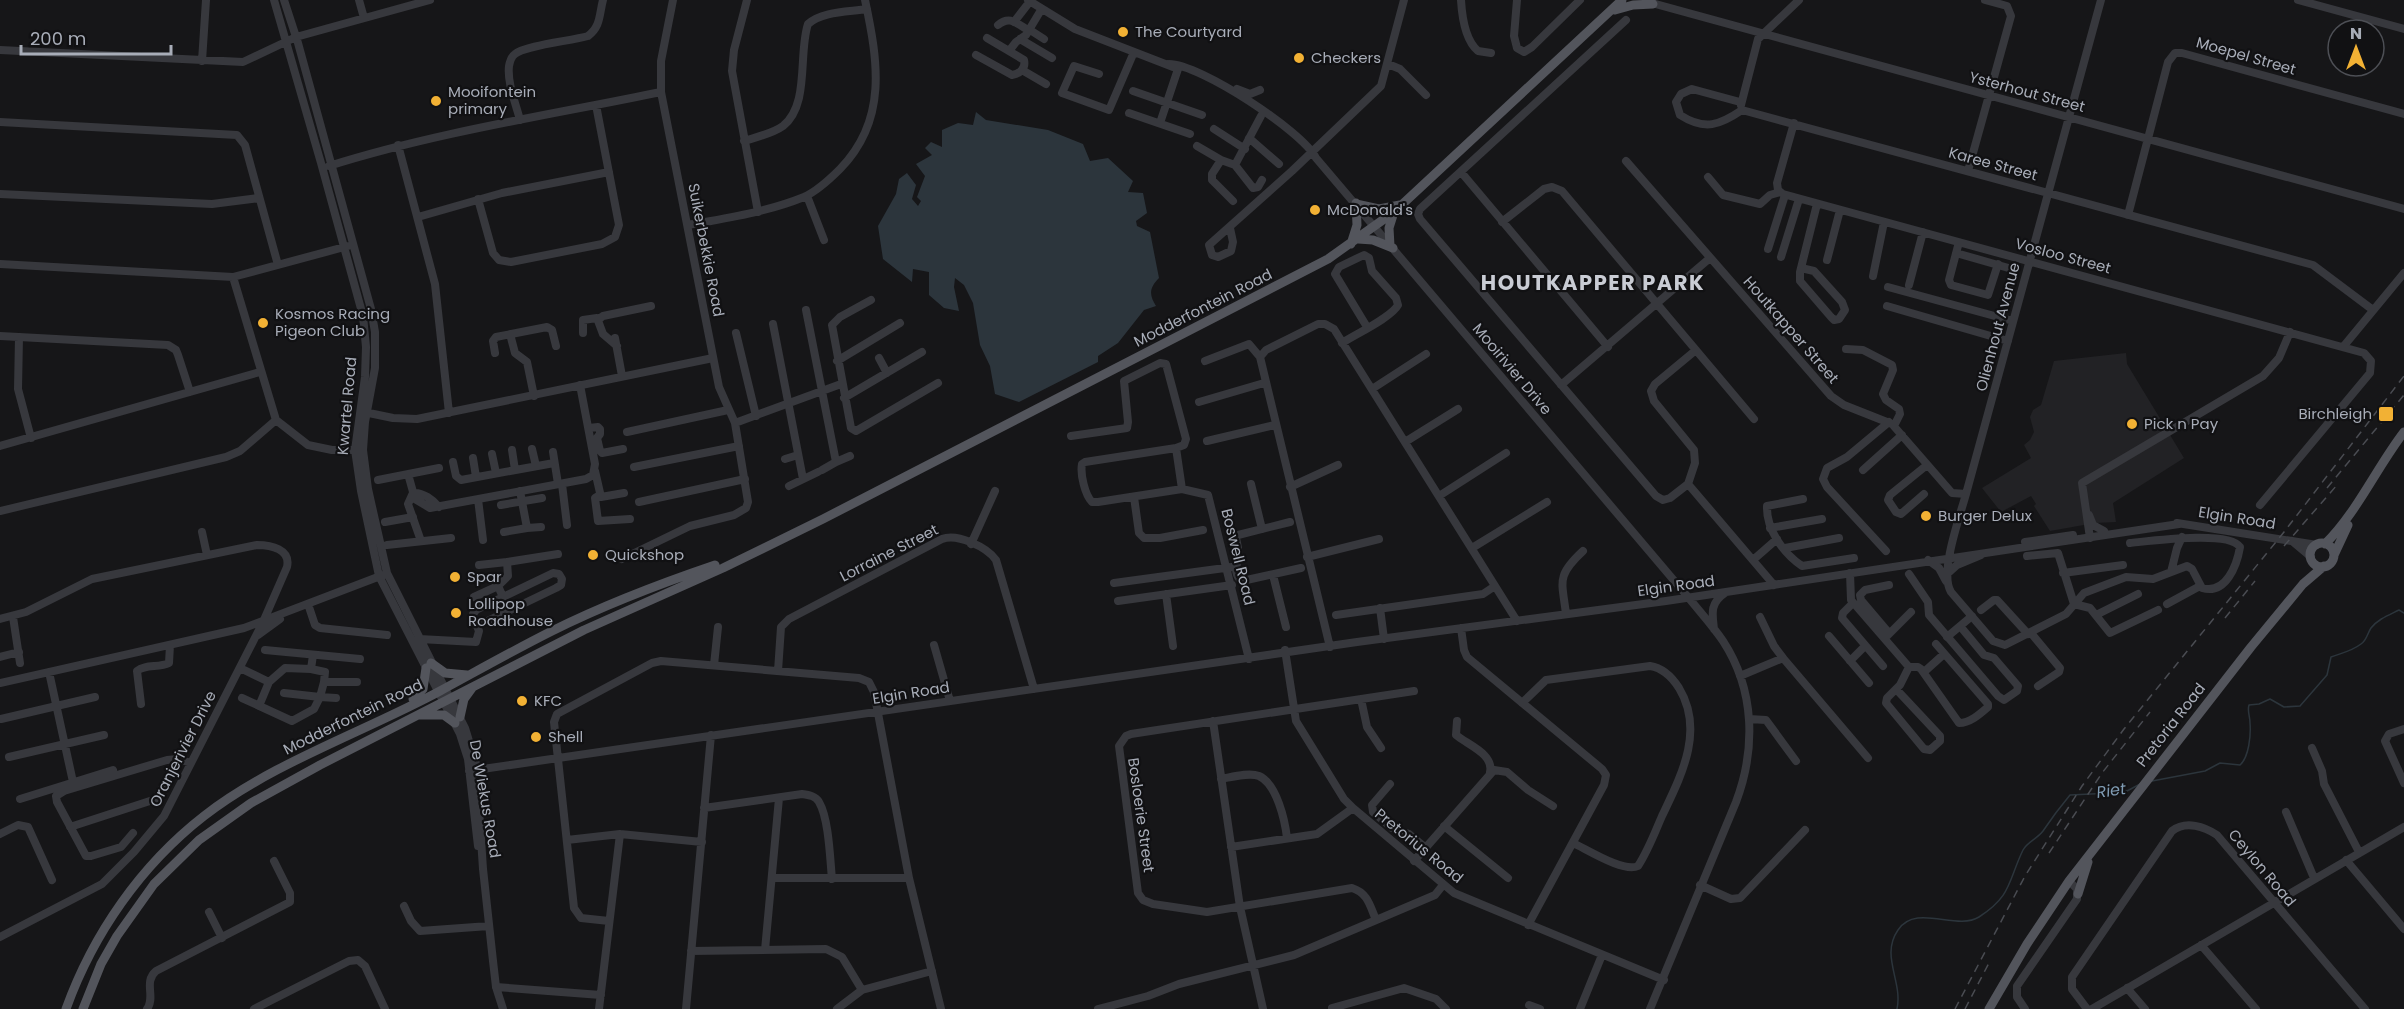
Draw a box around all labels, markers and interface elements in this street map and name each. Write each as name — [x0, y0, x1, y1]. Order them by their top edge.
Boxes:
scale bar — [21, 18, 171, 56]
north arrow — [2326, 18, 2386, 78]
place label: The Courtyard — [1135, 21, 1242, 42]
text: N — [2350, 22, 2362, 45]
marker: The Courtyard — [1116, 25, 1130, 39]
text: 200 m — [30, 26, 86, 51]
street label: Moepel Street — [2194, 31, 2298, 80]
place label: Checkers — [1311, 47, 1381, 68]
marker: Checkers — [1292, 51, 1306, 65]
street label: Ysterhout Street — [1967, 66, 2087, 117]
place label: Mooifontein primary — [448, 81, 536, 119]
marker: Mooifontein primary — [429, 94, 443, 108]
street label: Karee Street — [1946, 142, 2040, 185]
street label: Suikerbekkie Road — [683, 181, 730, 318]
place label: McDonald's — [1327, 199, 1413, 220]
marker: McDonald's — [1308, 203, 1322, 217]
street label: Vosloo Street — [2013, 233, 2113, 278]
street label: Olienhout Avenue — [1970, 260, 2025, 394]
street label: Modderfontein Road — [1130, 263, 1276, 352]
district label: HOUTKAPPER PARK — [1481, 268, 1705, 297]
street label: Houtkapper Street — [1739, 271, 1844, 388]
place label: Kosmos Racing Pigeon Club — [275, 303, 390, 341]
marker: Kosmos Racing Pigeon Club — [256, 316, 270, 330]
street label: Mooirivier Drive — [1468, 318, 1557, 419]
street label: Kwartel Road — [332, 356, 361, 456]
place label: Birchleigh — [2298, 403, 2372, 424]
marker: Birchleigh — [2377, 405, 2395, 423]
place label: Pick n Pay — [2144, 413, 2219, 434]
marker: Pick n Pay — [2125, 417, 2139, 431]
street label: Elgin Road — [2197, 501, 2277, 534]
place label: Burger Delux — [1938, 505, 2032, 526]
street label: Boswell Road — [1216, 506, 1261, 607]
marker: Burger Delux — [1919, 509, 1933, 523]
street label: Lorraine Street — [836, 519, 942, 586]
place label: Quickshop — [605, 544, 684, 565]
marker: Quickshop — [586, 548, 600, 562]
place label: Spar — [467, 566, 502, 587]
marker: Spar — [448, 570, 462, 584]
street label: Elgin Road — [1636, 570, 1716, 601]
place label: Lollipop Roadhouse — [468, 593, 553, 631]
marker: Lollipop Roadhouse — [449, 606, 463, 620]
street label: Modderfontein Road — [279, 674, 426, 759]
street label: Elgin Road — [871, 676, 951, 709]
street label: Pretoria Road — [2131, 678, 2210, 771]
street label: Oranjerivier Drive — [144, 687, 221, 811]
place label: KFC — [534, 690, 562, 711]
marker: KFC — [515, 694, 529, 708]
place label: Shell — [548, 726, 583, 747]
marker: Shell — [529, 730, 543, 744]
street label: De Wiekus Road — [465, 738, 506, 860]
street label: Bosloerie Street — [1123, 756, 1160, 874]
water label: Riet — [2095, 777, 2128, 804]
street label: Pretorius Road — [1371, 803, 1468, 888]
street label: Ceylon Road — [2224, 824, 2301, 911]

